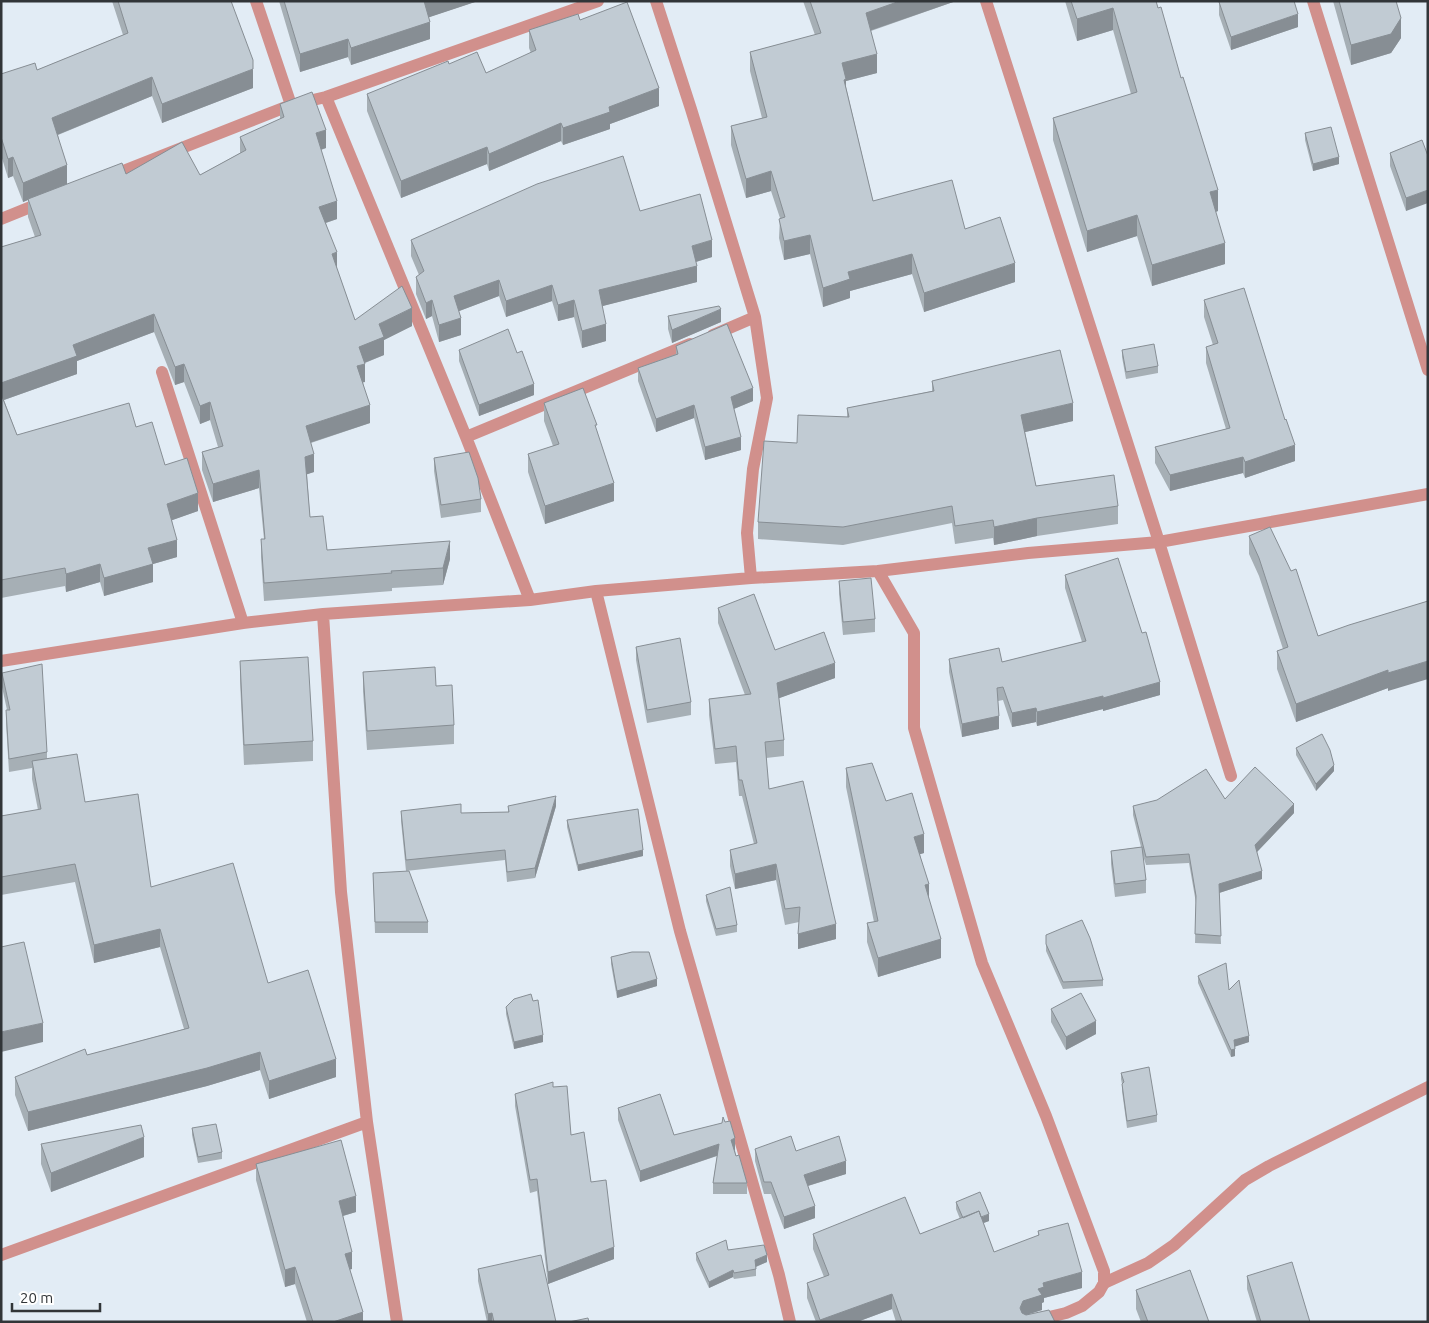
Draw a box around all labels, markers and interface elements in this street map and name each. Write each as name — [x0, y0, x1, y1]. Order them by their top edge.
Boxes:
scale bar — [12, 1280, 100, 1312]
text: 20 m — [20, 1289, 53, 1306]

